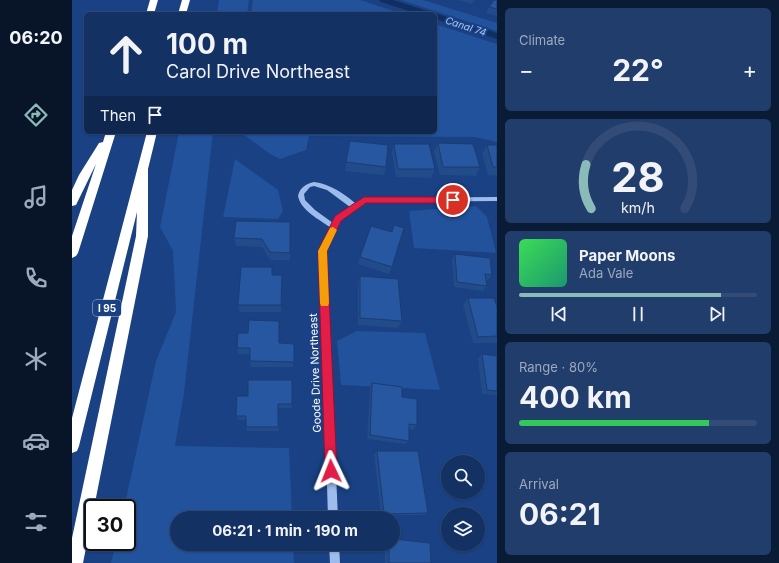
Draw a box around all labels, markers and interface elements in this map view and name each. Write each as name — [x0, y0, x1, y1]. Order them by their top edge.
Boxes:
water label: Canal 74 — [444, 14, 488, 38]
text: 06:20 — [9, 27, 63, 48]
text: 100 m — [166, 27, 248, 61]
icon: ahead — [100, 28, 152, 80]
text: Climate — [519, 32, 565, 48]
text: 22° — [612, 52, 664, 88]
text: − — [519, 57, 534, 83]
text: + — [742, 57, 757, 83]
text: Carol Drive Northeast — [166, 61, 350, 82]
icon: directions — [22, 101, 50, 129]
icon: arrive — [144, 104, 166, 126]
text: Then — [100, 106, 136, 125]
text: 28 — [611, 152, 665, 202]
icon: music — [22, 183, 50, 211]
pin — [436, 183, 470, 217]
icon: arrive — [442, 189, 464, 211]
text: km/h — [621, 198, 655, 215]
text: Paper Moons — [579, 246, 675, 265]
icon: phone — [22, 264, 50, 292]
text: Ada Vale — [579, 265, 633, 281]
road number: I 95 — [93, 300, 121, 316]
icon: previous — [548, 303, 570, 325]
icon: pause — [627, 303, 649, 325]
icon: next — [706, 303, 728, 325]
street label: Goode Drive Northeast — [306, 313, 324, 433]
icon: climate — [22, 345, 50, 373]
text: Range · 80% — [519, 359, 598, 375]
text: 400 km — [519, 379, 632, 415]
icon: car — [22, 427, 50, 455]
position arrow — [310, 450, 352, 492]
map controls — [441, 455, 485, 551]
button: search — [441, 455, 485, 499]
text: Arrival — [519, 476, 559, 492]
text: 06:21 — [519, 496, 601, 532]
speed limit sign: 30 — [84, 499, 136, 551]
button: layers — [441, 507, 485, 551]
icon: filters — [22, 508, 50, 536]
text: 06:21 · 1 min · 190 m — [212, 521, 358, 540]

